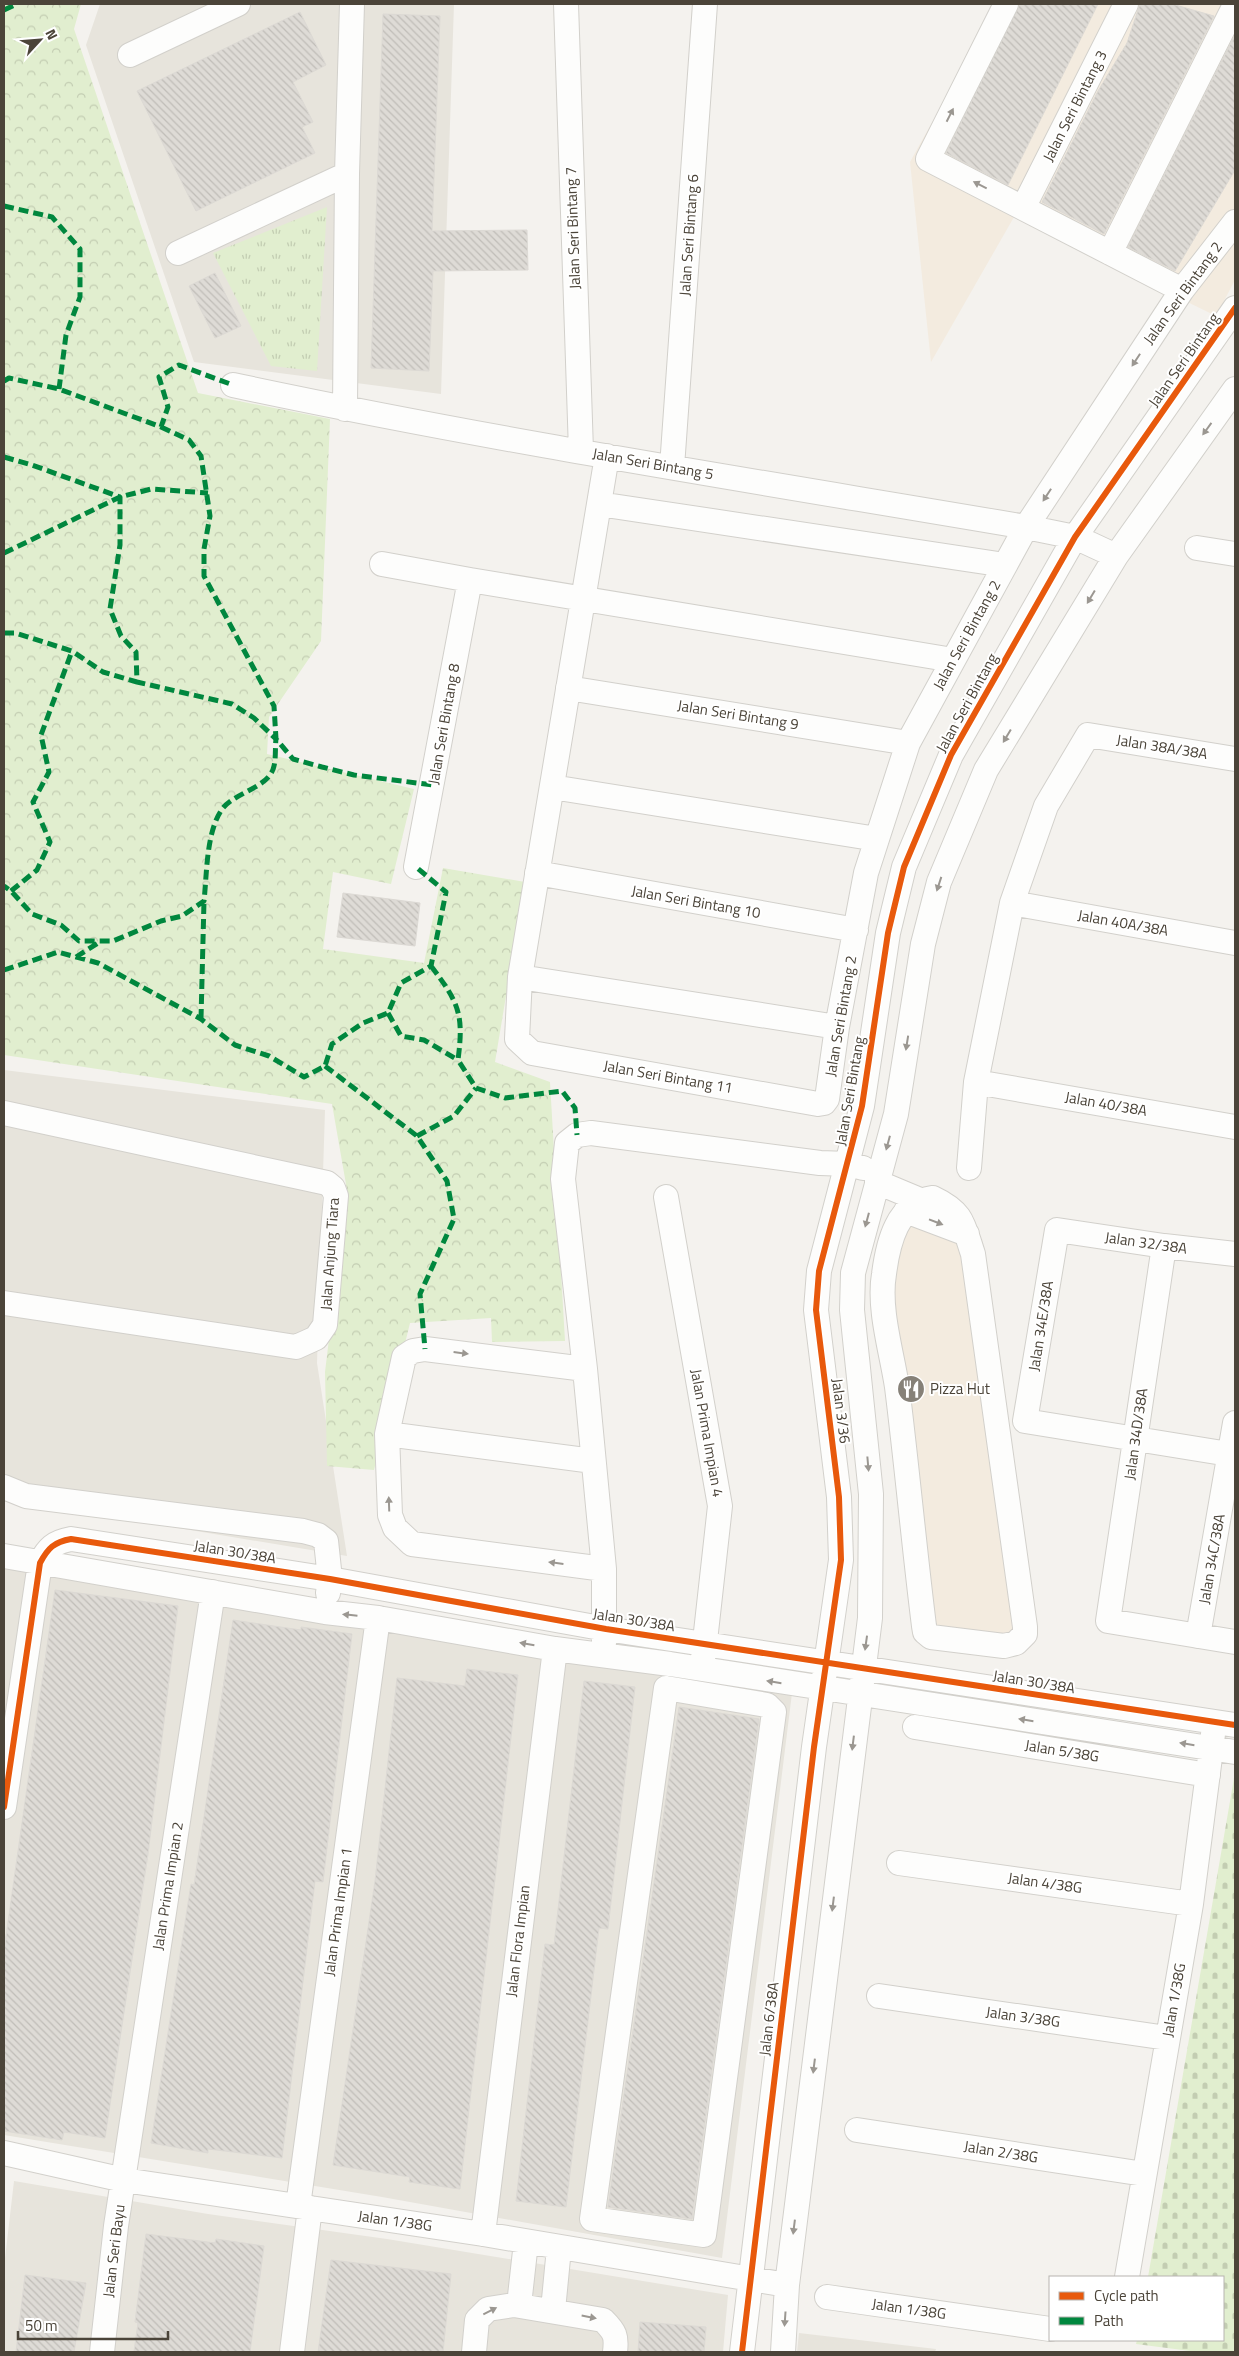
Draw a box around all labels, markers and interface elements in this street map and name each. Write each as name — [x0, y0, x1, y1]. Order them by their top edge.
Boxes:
north arrow — [15, 15, 65, 65]
text: N — [41, 25, 64, 43]
street label: Jalan Seri Bintang 3 — [1037, 46, 1113, 166]
one-way arrow — [946, 108, 954, 122]
street label: Jalan Seri Bintang 7 — [559, 166, 586, 290]
street label: Jalan Seri Bintang 6 — [673, 173, 704, 297]
one-way arrow — [972, 181, 987, 189]
street label: Jalan Seri Bintang 2 — [1137, 236, 1228, 349]
street label: Jalan Seri Bintang — [1142, 308, 1225, 412]
one-way arrow — [1131, 353, 1141, 366]
one-way arrow — [1202, 422, 1212, 435]
street label: Jalan Seri Bintang 5 — [591, 442, 715, 485]
one-way arrow — [1042, 489, 1051, 502]
street label: Jalan Seri Bintang 2 — [927, 576, 1006, 694]
one-way arrow — [1086, 591, 1095, 604]
street label: Jalan Seri Bintang — [930, 649, 1004, 757]
street label: Jalan Seri Bintang 8 — [422, 662, 465, 786]
street label: Jalan Seri Bintang 9 — [676, 694, 800, 735]
street label: Jalan 38A/38A — [1115, 728, 1209, 765]
one-way arrow — [1002, 730, 1011, 743]
one-way arrow — [935, 876, 942, 891]
street label: Jalan Seri Bintang 10 — [630, 879, 763, 924]
street label: Jalan 40A/38A — [1076, 903, 1170, 942]
street label: Jalan Seri Bintang 2 — [819, 954, 862, 1078]
street label: Jalan Seri Bintang — [829, 1034, 870, 1147]
one-way arrow — [903, 1035, 911, 1051]
street label: Jalan Seri Bintang 11 — [602, 1054, 735, 1099]
street label: Jalan 40/38A — [1063, 1085, 1149, 1122]
one-way arrow — [884, 1136, 892, 1151]
street label: Jalan Anjung Tiara — [314, 1196, 345, 1311]
one-way arrow — [863, 1212, 871, 1228]
one-way arrow — [929, 1218, 944, 1226]
street label: Jalan 32/38A — [1103, 1225, 1189, 1260]
street label: Jalan 34E/38A — [1022, 1279, 1059, 1373]
one-way arrow — [454, 1350, 470, 1358]
street label: Jalan Prima Impian 4 — [685, 1367, 730, 1499]
restaurant icon: Pizza Hut — [896, 1374, 926, 1404]
street label: Jalan 3/36 — [826, 1377, 857, 1445]
place label: Pizza Hut — [930, 1377, 991, 1400]
street label: Jalan 34D/38A — [1118, 1386, 1153, 1481]
one-way arrow — [864, 1456, 872, 1472]
one-way arrow — [385, 1495, 393, 1511]
street label: Jalan 34C/38A — [1192, 1512, 1231, 1606]
street label: Jalan 30/38A — [192, 1534, 278, 1569]
one-way arrow — [548, 1558, 564, 1566]
street label: Jalan 30/38A — [591, 1602, 677, 1637]
one-way arrow — [341, 1611, 357, 1619]
one-way arrow — [862, 1636, 870, 1652]
one-way arrow — [519, 1640, 535, 1648]
street label: Jalan 30/38A — [991, 1664, 1077, 1699]
one-way arrow — [766, 1677, 782, 1685]
one-way arrow — [1018, 1716, 1034, 1724]
street label: Jalan 5/38G — [1023, 1733, 1101, 1768]
one-way arrow — [849, 1735, 857, 1751]
one-way arrow — [1179, 1740, 1195, 1748]
street label: Jalan Prima Impian 2 — [146, 1820, 189, 1952]
street label: Jalan Prima Impian 1 — [317, 1846, 358, 1978]
street label: Jalan 4/38G — [1006, 1866, 1084, 1899]
street label: Jalan Flora Impian — [499, 1884, 536, 1998]
one-way arrow — [829, 1897, 837, 1913]
street label: Jalan 1/38G — [1156, 1961, 1191, 2039]
street label: Jalan 6/38A — [753, 1981, 784, 2057]
street label: Jalan 3/38G — [984, 2000, 1062, 2033]
one-way arrow — [809, 2058, 817, 2074]
street label: Jalan 2/38G — [962, 2134, 1040, 2169]
street label: Jalan Seri Bayu — [96, 2203, 131, 2299]
street label: Jalan 1/38G — [356, 2204, 434, 2237]
one-way arrow — [790, 2219, 798, 2235]
legend — [1049, 2276, 1224, 2341]
text: Cycle path — [1094, 2284, 1159, 2307]
street label: Jalan 1/38G — [870, 2292, 948, 2325]
one-way arrow — [482, 2307, 497, 2315]
scale bar — [18, 2308, 168, 2340]
text: Path — [1094, 2309, 1124, 2332]
one-way arrow — [780, 2311, 788, 2327]
text: 50 m — [25, 2314, 58, 2337]
one-way arrow — [582, 2314, 598, 2322]

